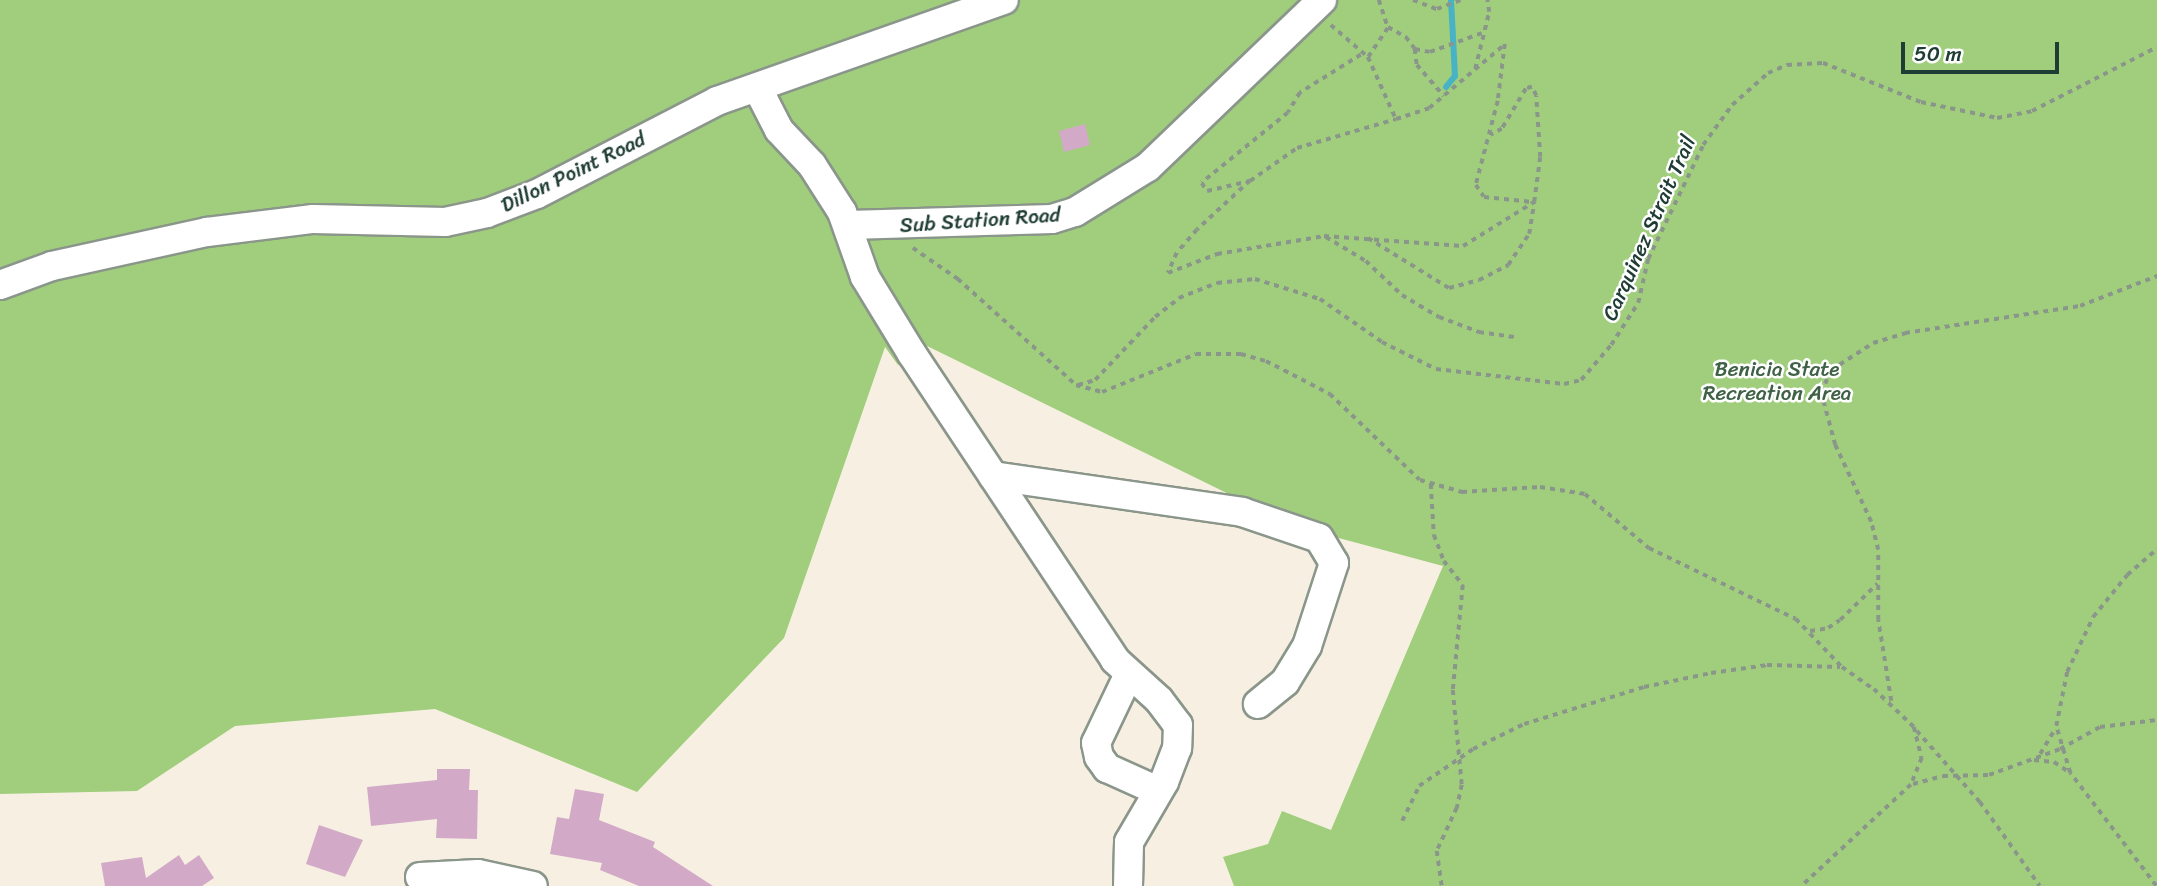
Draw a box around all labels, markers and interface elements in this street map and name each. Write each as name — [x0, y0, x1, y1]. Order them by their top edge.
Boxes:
scale bar — [1905, 28, 2062, 72]
text: 50 m — [1914, 35, 1962, 73]
street label: Dillon Point Road — [496, 126, 650, 218]
street label: Carquinez Strait Trail — [1597, 132, 1701, 324]
street label: Sub Station Road — [899, 202, 1061, 238]
park label: Benicia State Recreation Area — [1702, 356, 1852, 406]

